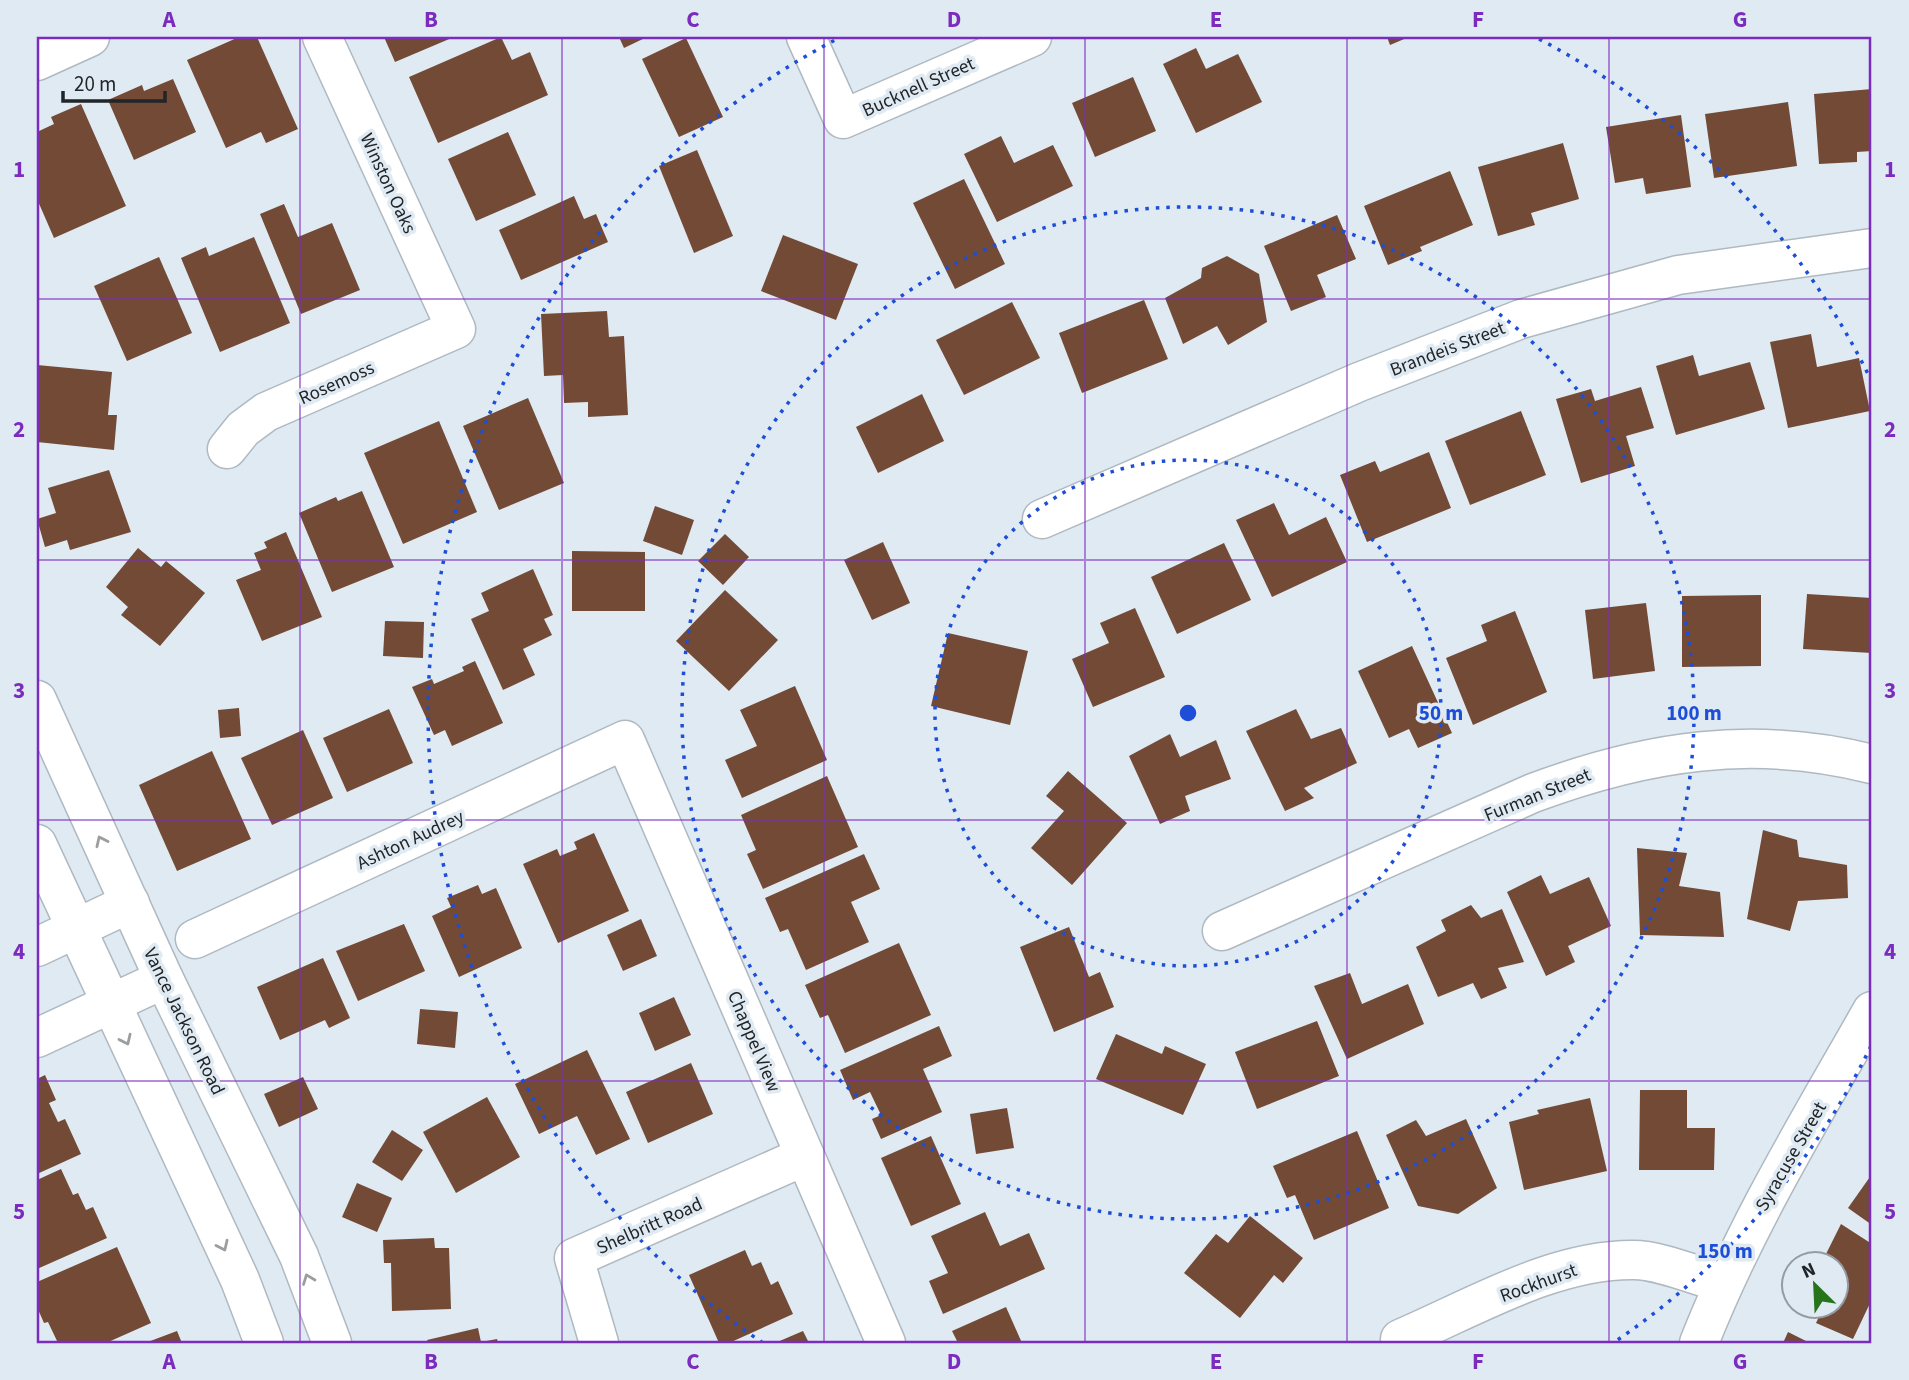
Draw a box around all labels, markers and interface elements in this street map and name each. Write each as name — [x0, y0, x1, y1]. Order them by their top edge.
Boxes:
text: A — [161, 3, 176, 36]
text: B — [424, 3, 438, 36]
text: C — [686, 3, 700, 36]
text: D — [947, 3, 961, 36]
text: E — [1210, 3, 1222, 36]
text: F — [1472, 3, 1484, 36]
text: G — [1733, 3, 1747, 36]
street label: Bucknell Street — [858, 50, 980, 124]
scale bar — [63, 60, 164, 104]
text: 20 m — [74, 69, 116, 99]
street label: Winston Oaks — [353, 129, 423, 238]
text: 1 — [13, 153, 25, 186]
text: 1 — [1884, 153, 1896, 186]
street label: Brandeis Street — [1386, 315, 1510, 384]
street label: Rosemoss — [294, 355, 379, 412]
text: 2 — [13, 413, 25, 446]
text: 2 — [1884, 413, 1896, 446]
text: 3 — [13, 674, 25, 707]
text: 3 — [1884, 674, 1896, 707]
text: 50 m — [1419, 698, 1463, 728]
text: 100 m — [1666, 698, 1722, 728]
centre of rings — [1176, 701, 1200, 725]
street label: Furman Street — [1480, 761, 1596, 829]
street label: Ashton Audrey — [353, 804, 469, 877]
one-way arrow — [96, 836, 110, 848]
text: 4 — [13, 935, 25, 968]
text: 4 — [1884, 935, 1896, 968]
street label: Vance Jackson Road — [136, 943, 231, 1100]
street label: Chappel View — [720, 987, 787, 1097]
one-way arrow — [118, 1033, 132, 1045]
street label: Syracuse Street — [1749, 1096, 1834, 1217]
street label: Shelbritt Road — [592, 1191, 707, 1262]
text: 5 — [13, 1195, 25, 1228]
text: 5 — [1884, 1195, 1896, 1228]
text: 150 m — [1697, 1236, 1753, 1266]
one-way arrow — [215, 1238, 229, 1251]
north arrow — [1780, 1250, 1850, 1320]
text: N — [1797, 1256, 1820, 1286]
street label: Rockhurst — [1496, 1257, 1581, 1310]
one-way arrow — [303, 1274, 317, 1286]
text: A — [161, 1345, 176, 1378]
text: B — [424, 1345, 438, 1378]
text: C — [686, 1345, 700, 1378]
text: D — [947, 1345, 961, 1378]
text: E — [1210, 1345, 1222, 1378]
text: F — [1472, 1345, 1484, 1378]
text: G — [1733, 1345, 1747, 1378]

